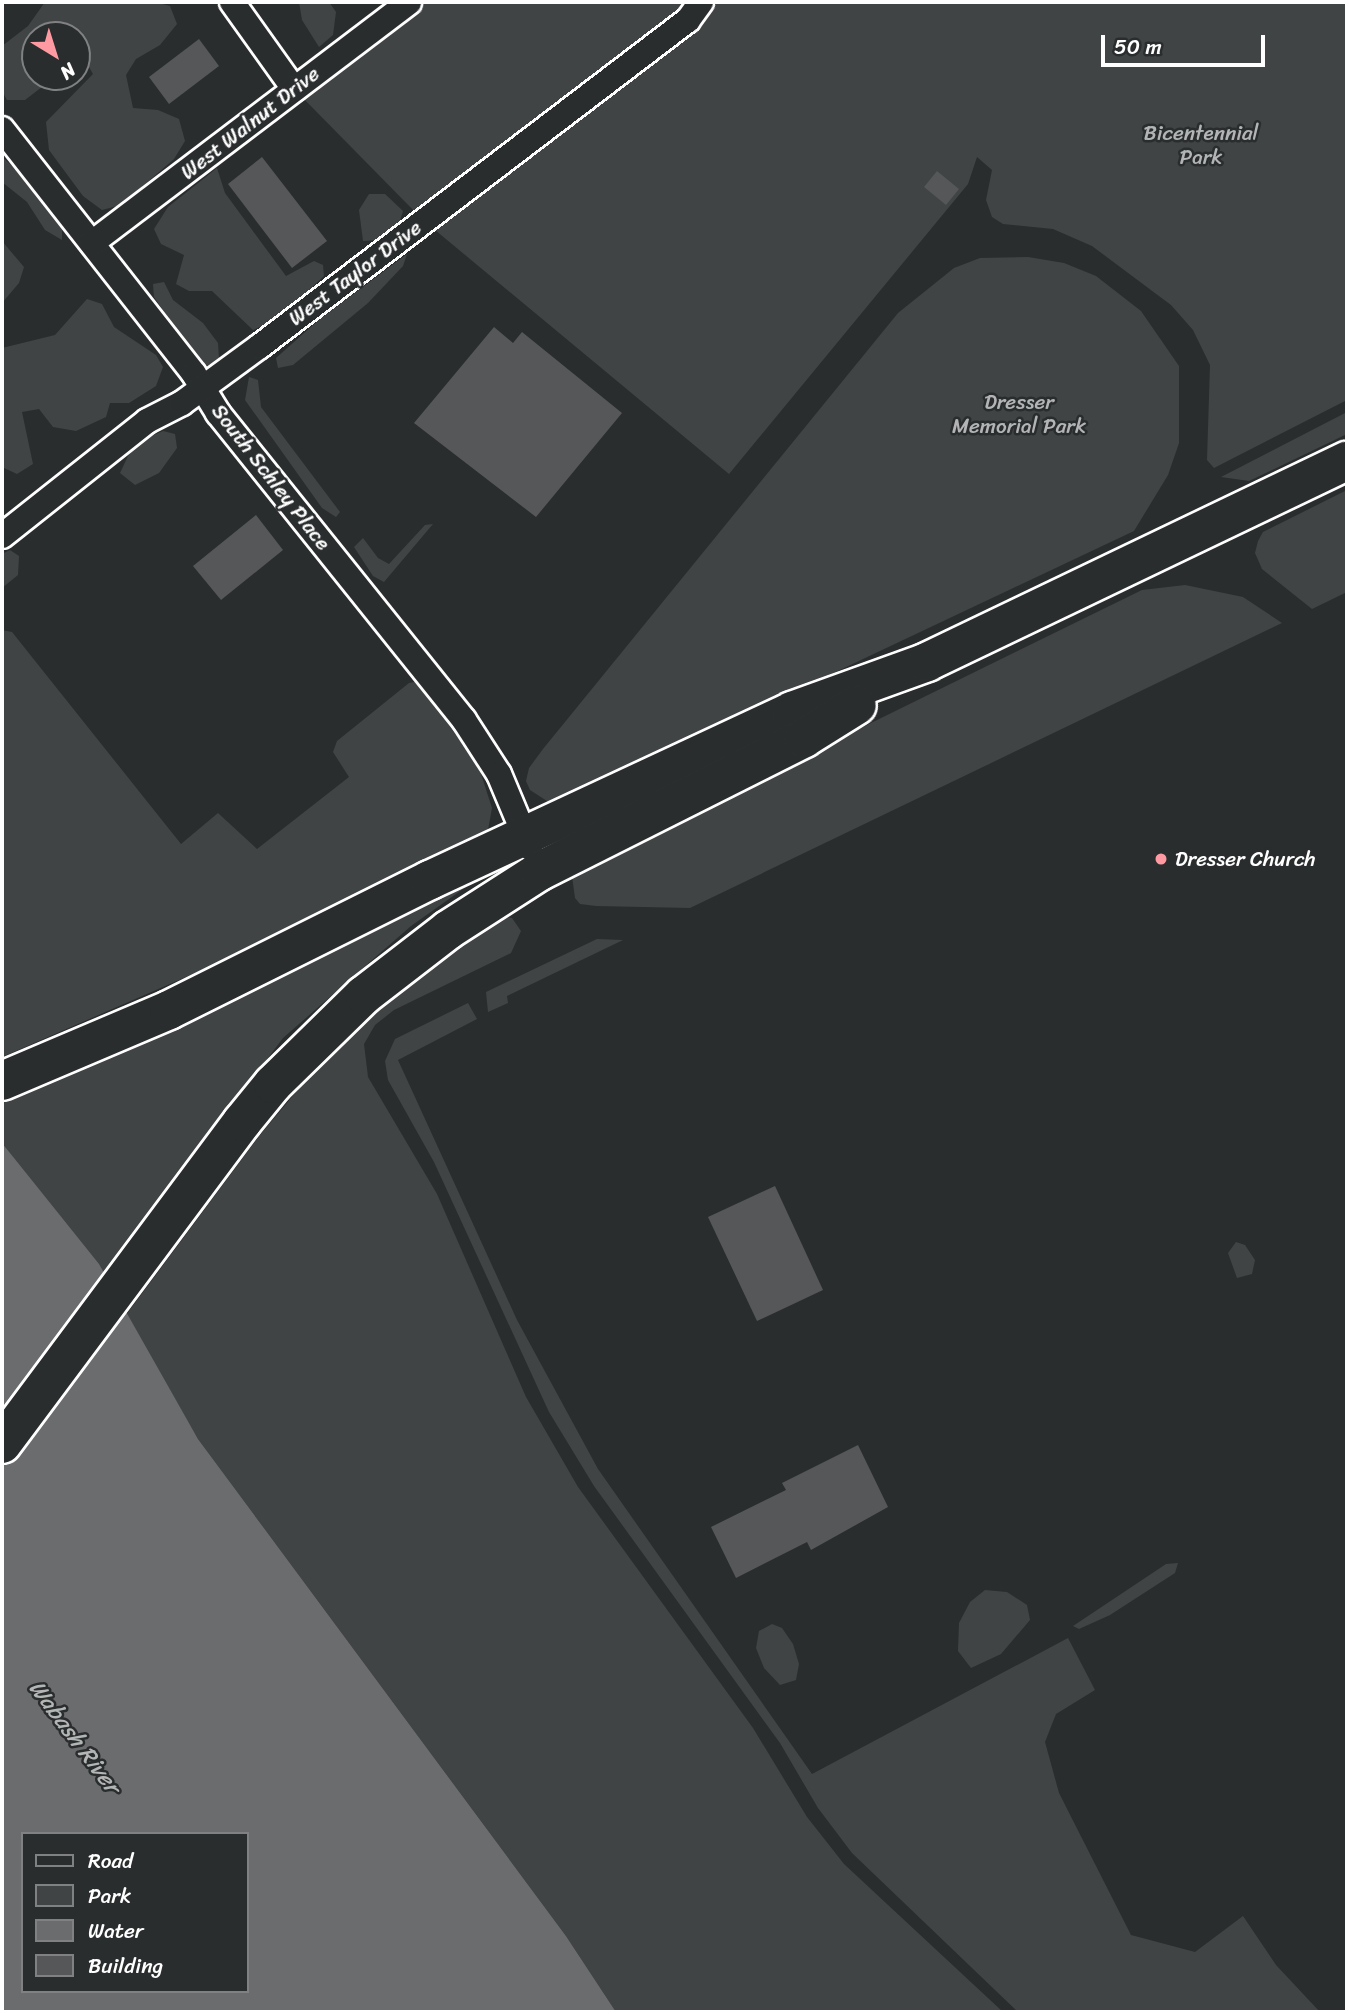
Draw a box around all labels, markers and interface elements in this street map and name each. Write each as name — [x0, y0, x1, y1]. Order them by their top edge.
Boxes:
north arrow — [21, 21, 91, 91]
scale bar — [1104, 21, 1268, 65]
text: 50 m — [1114, 28, 1162, 66]
text: N — [53, 54, 83, 88]
street label: West Walnut Drive — [176, 61, 324, 185]
park label: Bicentennial Park — [1143, 120, 1259, 170]
street label: West Taylor Drive — [283, 215, 427, 331]
park label: Dresser Memorial Park — [952, 389, 1086, 439]
street label: South Schley Place — [206, 399, 336, 555]
place label: Dresser Church — [1175, 846, 1316, 872]
marker: Dresser Church — [1153, 851, 1169, 867]
water label: Wabash River — [23, 1675, 125, 1799]
legend — [21, 1832, 248, 1993]
text: Road — [88, 1842, 133, 1880]
text: Park — [88, 1877, 131, 1915]
text: Water — [88, 1912, 143, 1950]
text: Building — [88, 1947, 163, 1985]

